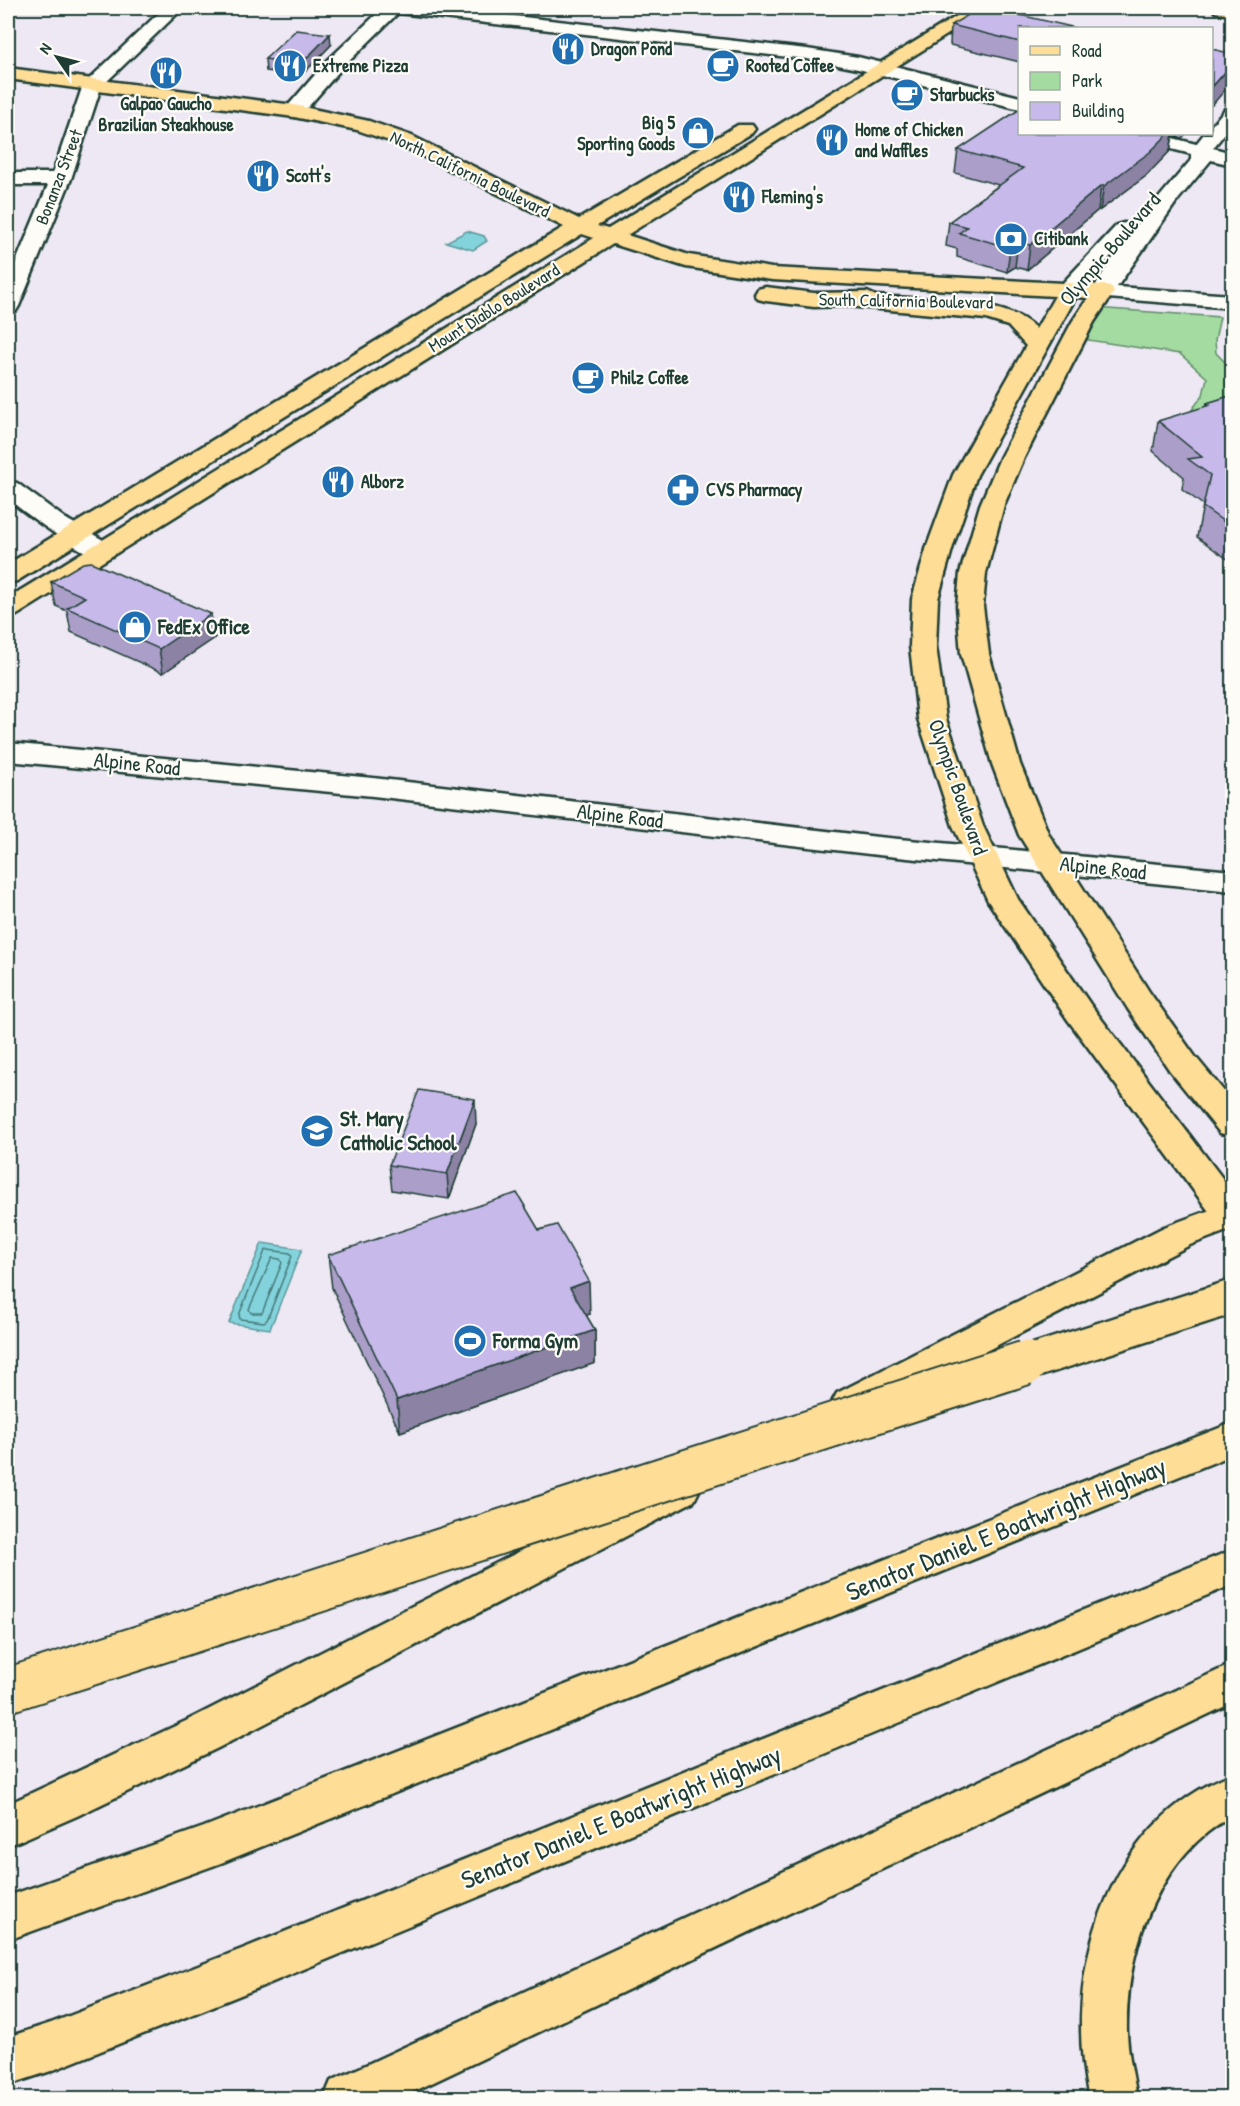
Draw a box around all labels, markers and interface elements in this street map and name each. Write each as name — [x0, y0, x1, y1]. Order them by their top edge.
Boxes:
north arrow — [27, 27, 87, 87]
legend — [1018, 27, 1213, 135]
restaurant icon: Dragon Pond — [550, 31, 586, 67]
place label: Dragon Pond — [591, 36, 672, 62]
text: N — [33, 38, 56, 58]
text: Road — [1072, 38, 1102, 63]
restaurant icon: Extreme Pizza — [272, 48, 308, 84]
cafe icon: Rooted Coffee — [705, 48, 741, 84]
place label: Extreme Pizza — [313, 53, 409, 78]
place label: Rooted Coffee — [746, 53, 835, 78]
restaurant icon: Galpao Gaucho Brazilian Steakhouse — [148, 55, 184, 91]
text: Park — [1072, 68, 1103, 93]
cafe icon: Starbucks — [889, 77, 925, 113]
place label: Starbucks — [930, 82, 995, 107]
place label: Galpao Gaucho Brazilian Steakhouse — [98, 91, 234, 137]
text: Building — [1072, 98, 1124, 123]
place label: Big 5 Sporting Goods — [577, 110, 675, 157]
shop icon: Big 5 Sporting Goods — [680, 115, 716, 151]
place label: Home of Chicken and Waffles — [855, 117, 963, 163]
restaurant icon: Home of Chicken and Waffles — [814, 122, 850, 158]
street label: North California Boulevard — [386, 124, 554, 223]
street label: Bonanza Street — [29, 125, 89, 228]
restaurant icon: Scott's — [245, 158, 281, 194]
place label: Scott's — [286, 163, 331, 188]
restaurant icon: Fleming's — [721, 179, 757, 215]
place label: Fleming's — [761, 184, 823, 210]
street label: Olympic Boulevard — [1052, 186, 1167, 312]
bank icon: Citibank — [993, 221, 1029, 257]
place label: Citibank — [1034, 226, 1089, 251]
street label: Mount Diablo Boulevard — [423, 257, 564, 358]
street label: South California Boulevard — [819, 286, 993, 315]
cafe icon: Philz Coffee — [570, 360, 606, 396]
place label: Philz Coffee — [611, 365, 690, 390]
restaurant icon: Alborz — [320, 464, 356, 500]
place label: Alborz — [361, 469, 404, 494]
pharmacy icon: CVS Pharmacy — [665, 472, 701, 508]
place label: CVS Pharmacy — [706, 477, 803, 503]
shop icon: FedEx Office — [117, 609, 153, 645]
place label: FedEx Office — [157, 612, 250, 641]
street label: Olympic Boulevard — [922, 715, 995, 858]
street label: Alpine Road — [92, 745, 182, 782]
street label: Alpine Road — [575, 796, 665, 835]
street label: Alpine Road — [1058, 849, 1148, 886]
place label: St. Mary Catholic School — [340, 1104, 457, 1157]
school or university icon: St. Mary Catholic School — [299, 1113, 335, 1149]
sports icon: Forma Gym — [452, 1323, 488, 1359]
place label: Forma Gym — [492, 1326, 578, 1356]
street label: Senator Daniel E Boatwright Highway — [841, 1448, 1171, 1609]
street label: Senator Daniel E Boatwright Highway — [456, 1736, 786, 1897]

